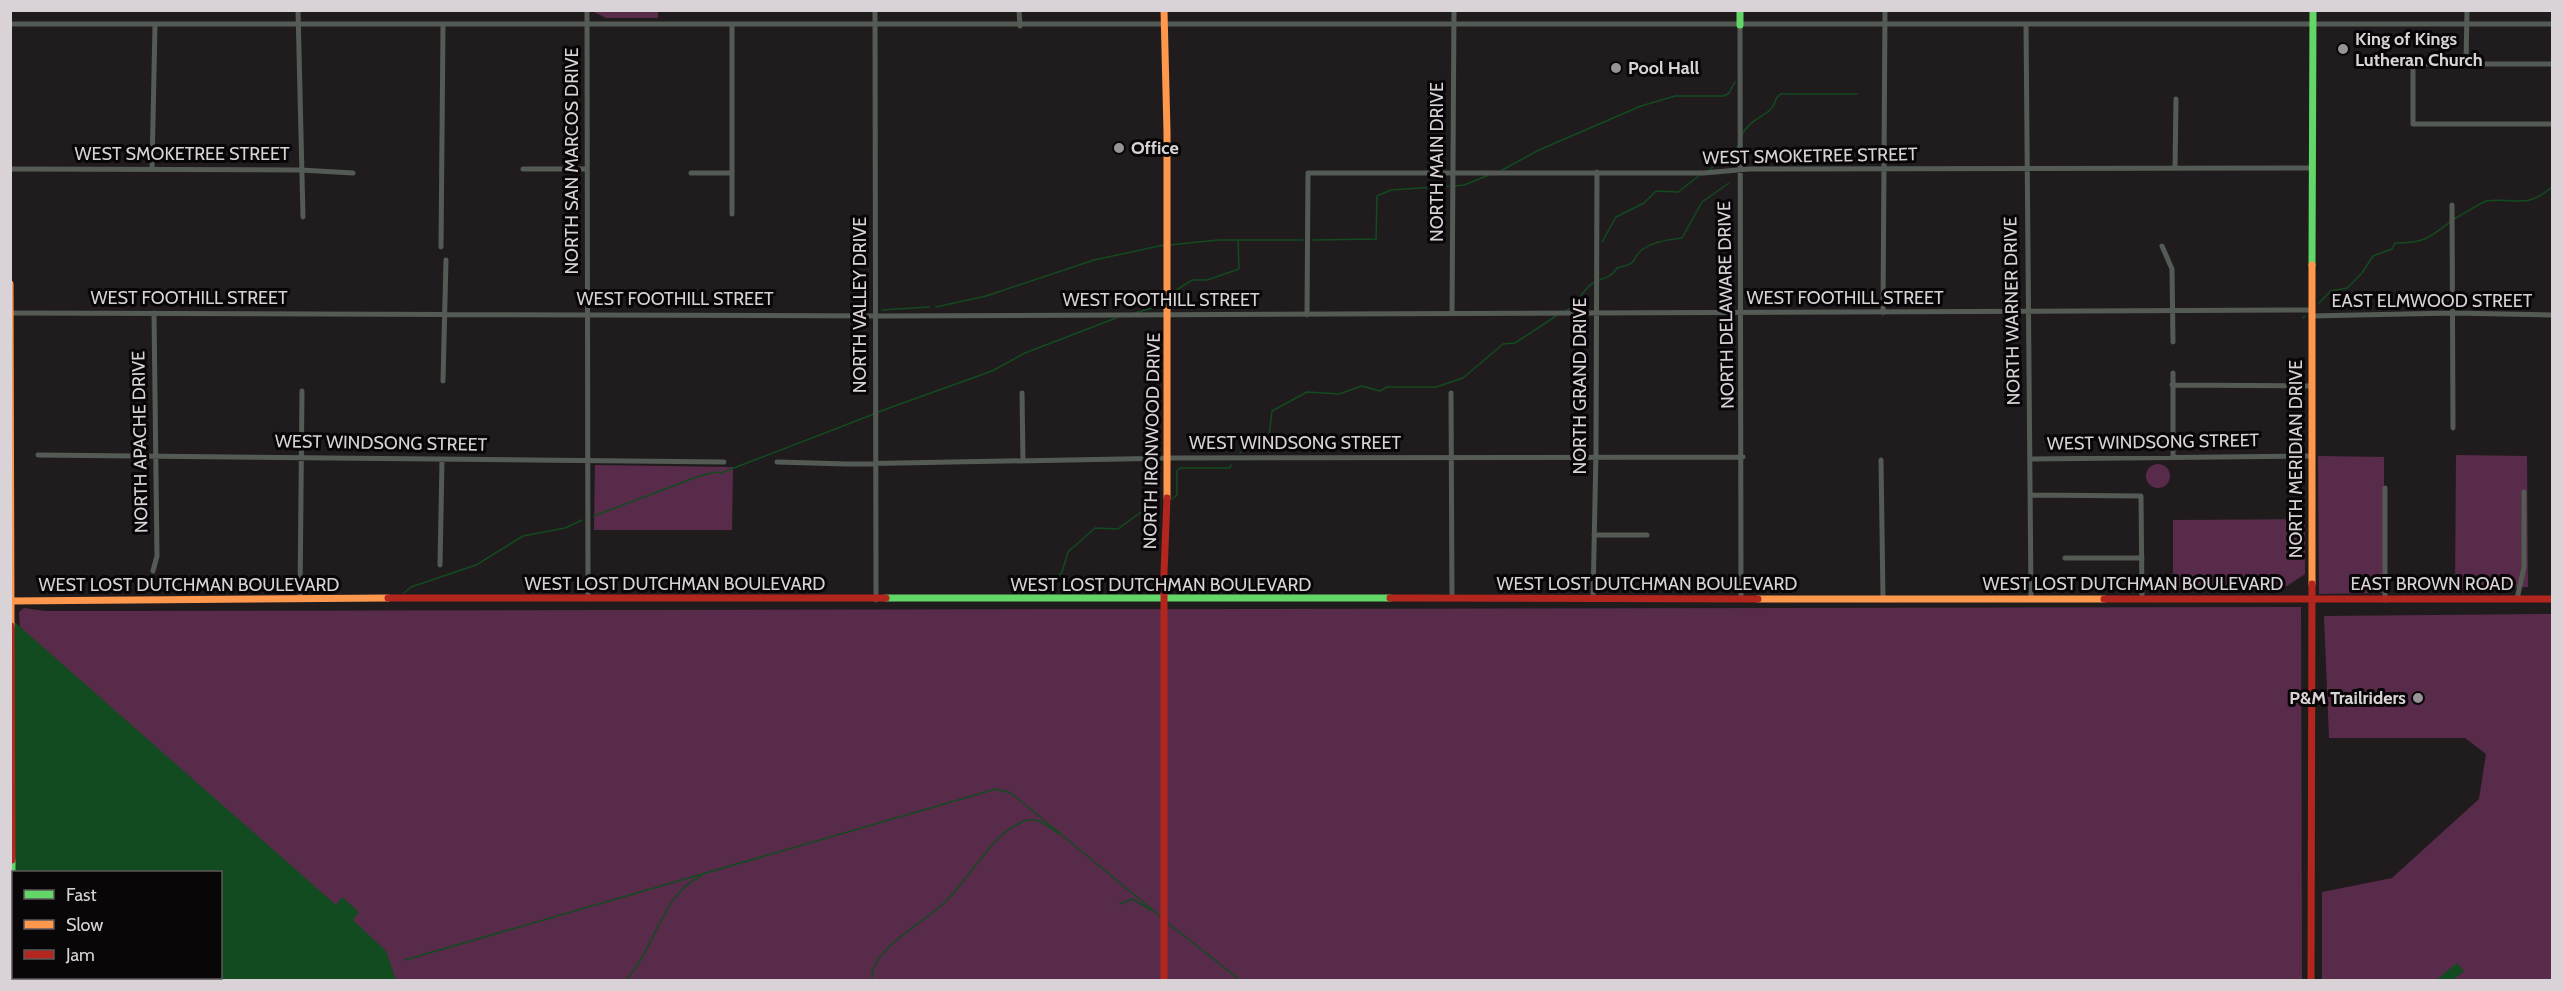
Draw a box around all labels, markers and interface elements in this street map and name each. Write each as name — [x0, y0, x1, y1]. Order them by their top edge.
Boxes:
place label: King of Kings Lutheran Church — [2355, 28, 2483, 71]
marker: King of Kings Lutheran Church — [2336, 42, 2350, 56]
street label: NORTH SAN MARCOS DRIVE — [561, 47, 583, 275]
place label: Pool Hall — [1628, 57, 1699, 79]
marker: Pool Hall — [1609, 61, 1623, 75]
street label: NORTH MAIN DRIVE — [1426, 82, 1448, 242]
place label: Office — [1131, 137, 1179, 159]
marker: Office — [1112, 141, 1126, 155]
street label: WEST SMOKETREE STREET — [74, 143, 290, 165]
street label: WEST SMOKETREE STREET — [1702, 143, 1918, 169]
street label: NORTH DELAWARE DRIVE — [1713, 201, 1739, 409]
street label: NORTH WARNER DRIVE — [1999, 216, 2025, 406]
street label: NORTH VALLEY DRIVE — [849, 217, 871, 393]
street label: WEST FOOTHILL STREET — [90, 287, 288, 309]
street label: WEST FOOTHILL STREET — [1746, 287, 1944, 309]
street label: WEST FOOTHILL STREET — [576, 288, 774, 310]
street label: WEST FOOTHILL STREET — [1062, 289, 1260, 311]
street label: EAST ELMWOOD STREET — [2332, 290, 2533, 312]
street label: NORTH GRAND DRIVE — [1569, 298, 1591, 474]
street label: NORTH IRONWOOD DRIVE — [1139, 332, 1165, 550]
street label: NORTH APACHE DRIVE — [127, 351, 153, 533]
street label: NORTH MERIDIAN DRIVE — [2285, 360, 2307, 558]
street label: WEST WINDSONG STREET — [2047, 429, 2260, 455]
street label: WEST WINDSONG STREET — [275, 430, 488, 456]
street label: WEST WINDSONG STREET — [1189, 432, 1402, 454]
street label: WEST LOST DUTCHMAN BOULEVARD — [525, 573, 825, 595]
street label: WEST LOST DUTCHMAN BOULEVARD — [1497, 573, 1797, 595]
street label: WEST LOST DUTCHMAN BOULEVARD — [1983, 573, 2283, 595]
street label: EAST BROWN ROAD — [2351, 573, 2513, 595]
street label: WEST LOST DUTCHMAN BOULEVARD — [39, 574, 339, 596]
street label: WEST LOST DUTCHMAN BOULEVARD — [1011, 574, 1311, 596]
place label: P&M Trailriders — [2289, 687, 2406, 709]
marker: P&M Trailriders — [2411, 691, 2425, 705]
legend — [12, 871, 222, 979]
text: Fast — [66, 884, 97, 906]
text: Slow — [66, 914, 103, 936]
text: Jam — [65, 944, 95, 966]

